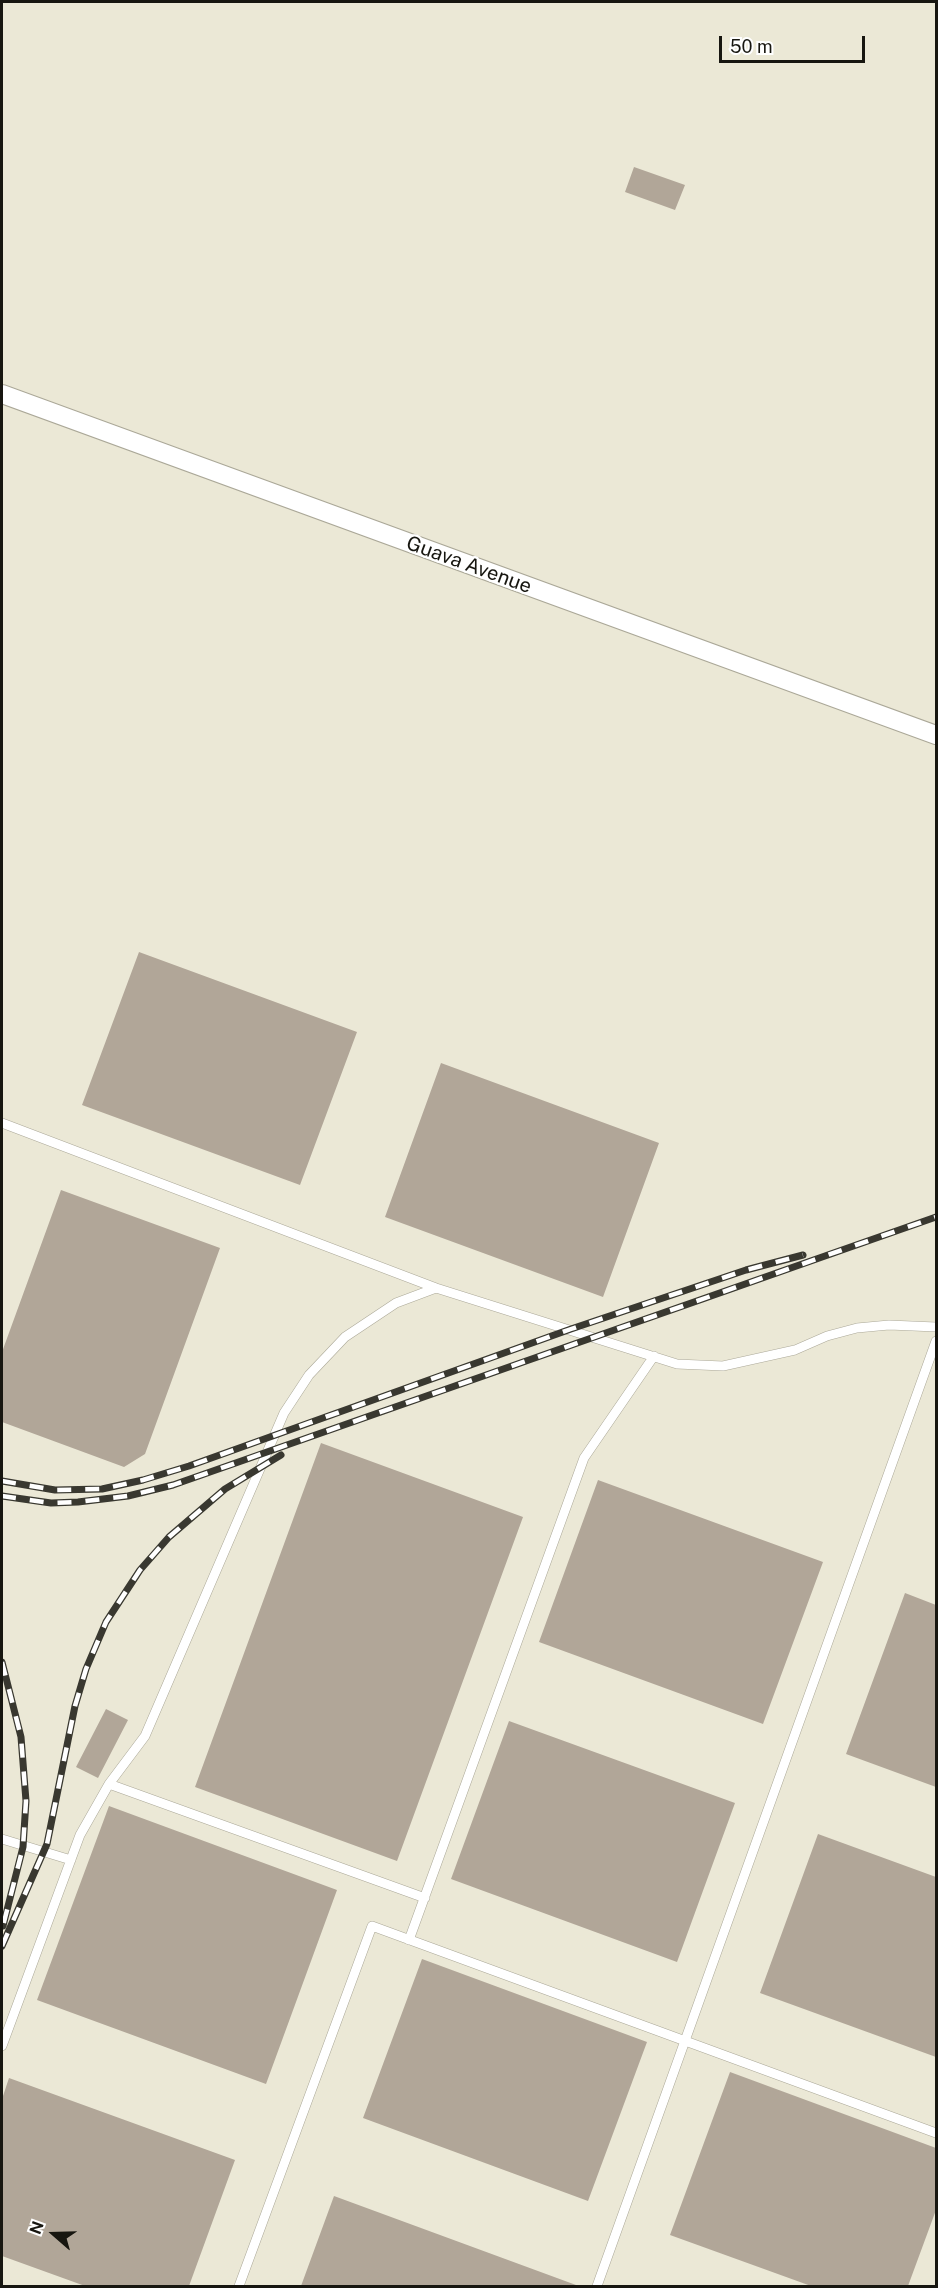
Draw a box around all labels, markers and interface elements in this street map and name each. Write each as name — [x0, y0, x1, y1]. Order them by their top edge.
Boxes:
scale bar — [722, 24, 868, 62]
text: 50 m — [730, 36, 773, 57]
street label: Guava Avenue — [403, 531, 535, 599]
north arrow — [24, 2204, 84, 2264]
text: N — [26, 2219, 48, 2237]

